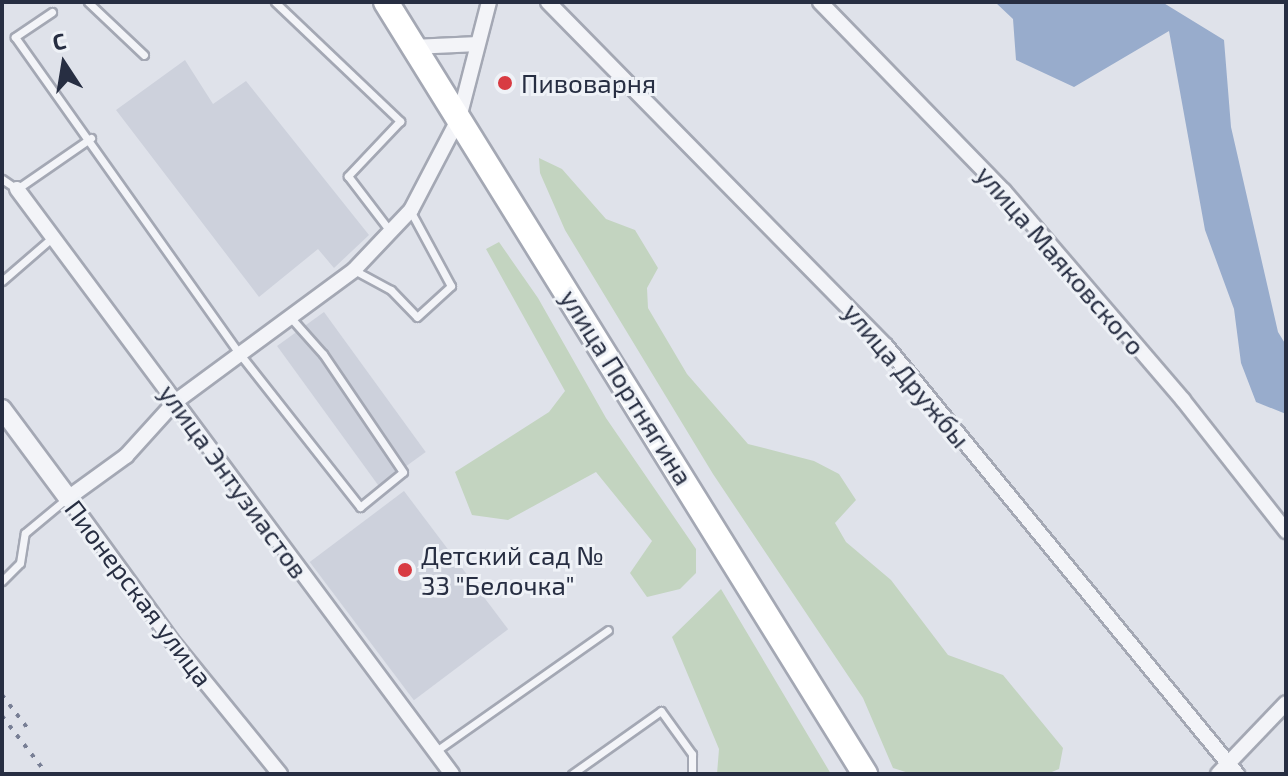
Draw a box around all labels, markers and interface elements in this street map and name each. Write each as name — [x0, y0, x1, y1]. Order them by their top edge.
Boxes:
north arrow — [24, 24, 104, 104]
text: С — [50, 26, 68, 55]
place label: Пивоварня — [521, 67, 656, 99]
marker: Пивоварня — [496, 74, 514, 92]
street label: улица Маяковского — [970, 159, 1152, 361]
street label: улица Портнягина — [554, 284, 700, 490]
street label: улица Дружбы — [837, 296, 977, 454]
street label: улица Энтузиастов — [153, 378, 315, 584]
street label: Пионерская улица — [59, 494, 219, 692]
place label: Детский сад № 33 "Белочка" — [421, 539, 604, 600]
marker: Детский сад № 33 "Белочка" — [396, 561, 414, 579]

